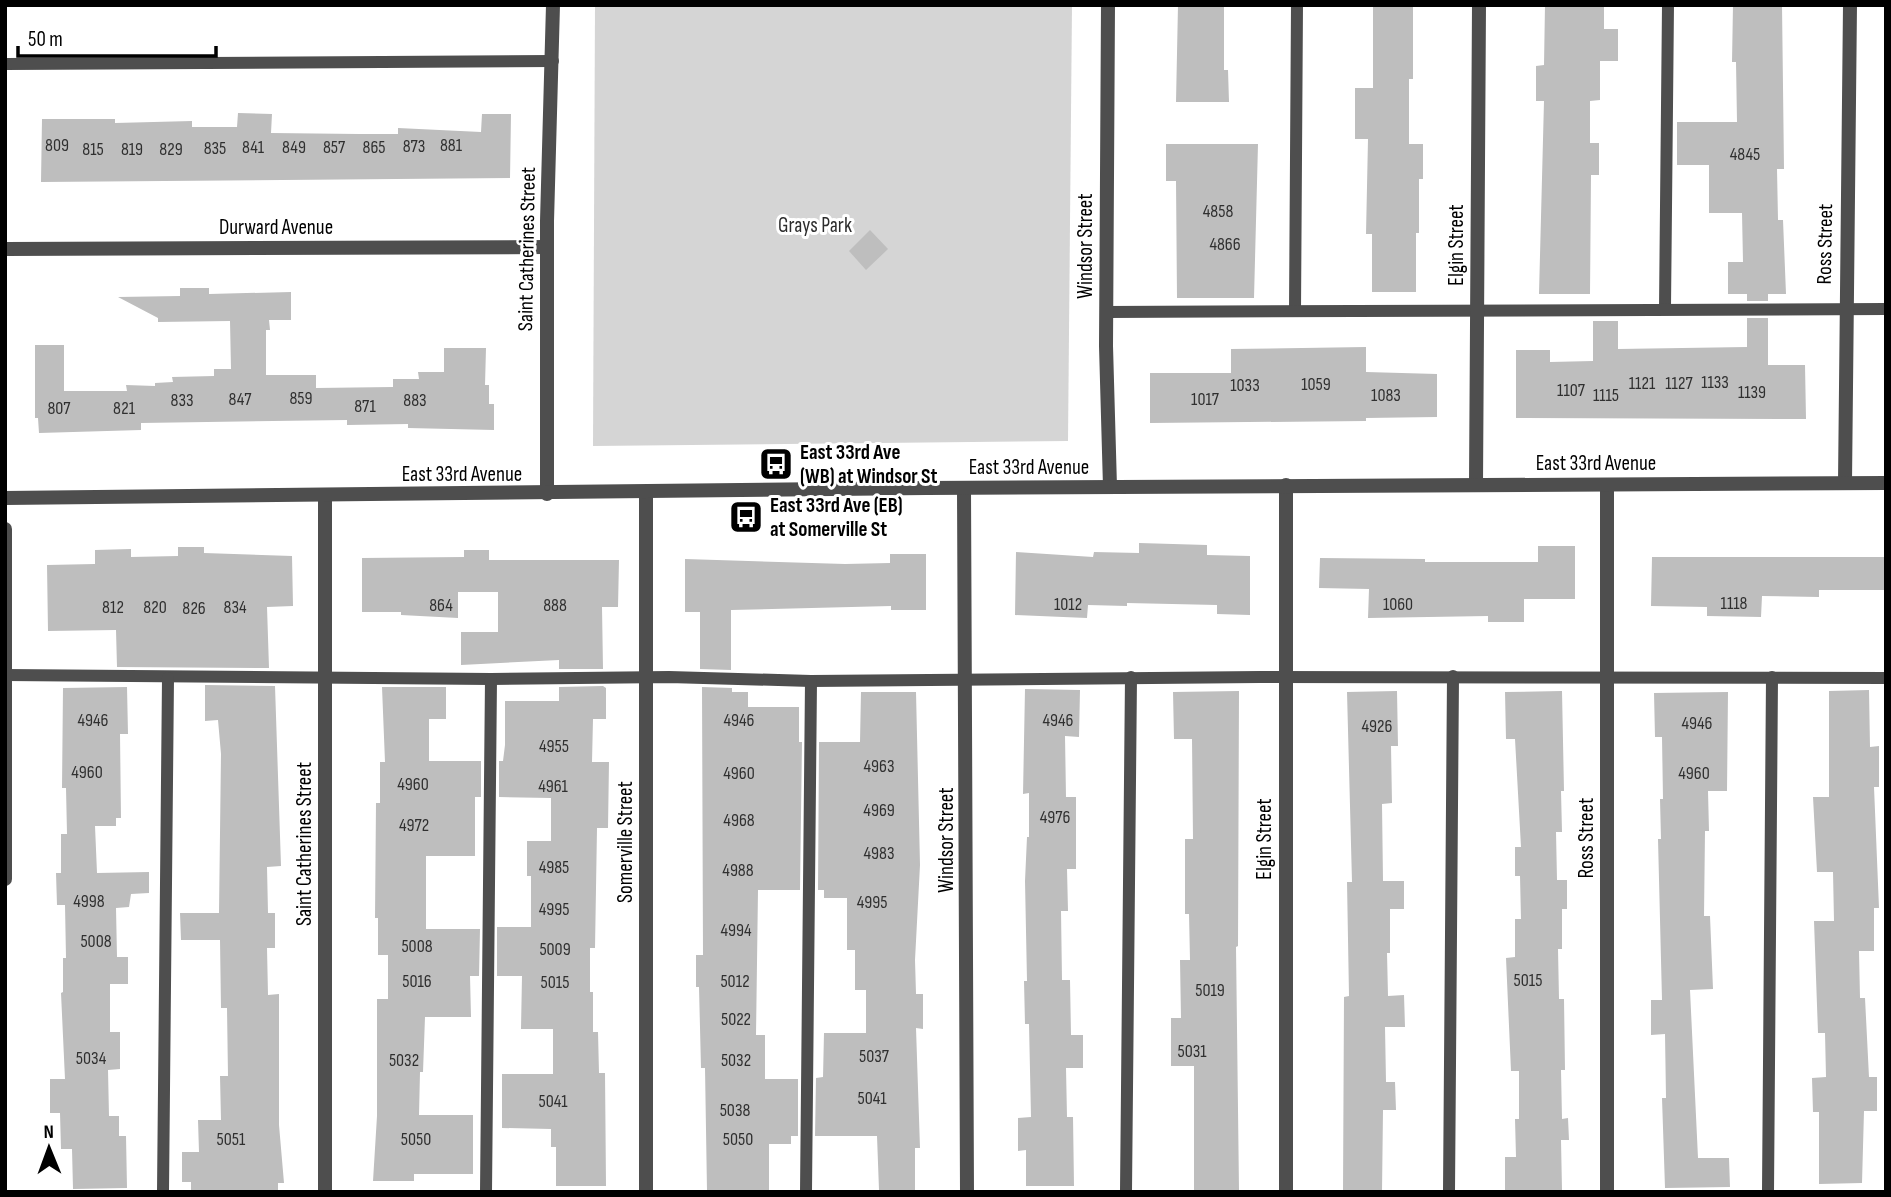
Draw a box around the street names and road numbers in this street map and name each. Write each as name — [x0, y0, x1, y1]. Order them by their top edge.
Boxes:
street label: Saint Catherines Street — [513, 167, 541, 331]
street label: Windsor Street — [1073, 193, 1098, 299]
street label: Ross Street — [1812, 203, 1838, 285]
street label: Elgin Street — [1444, 204, 1469, 286]
street label: Durward Avenue — [219, 215, 333, 240]
street label: East 33rd Avenue — [1536, 451, 1656, 476]
street label: East 33rd Avenue — [969, 455, 1089, 480]
street label: East 33rd Avenue — [402, 462, 522, 487]
street label: Saint Catherines Street — [292, 762, 317, 926]
street label: Somerville Street — [613, 781, 638, 903]
street label: Windsor Street — [934, 787, 959, 893]
street label: Elgin Street — [1252, 798, 1277, 880]
street label: Ross Street — [1574, 798, 1599, 878]

